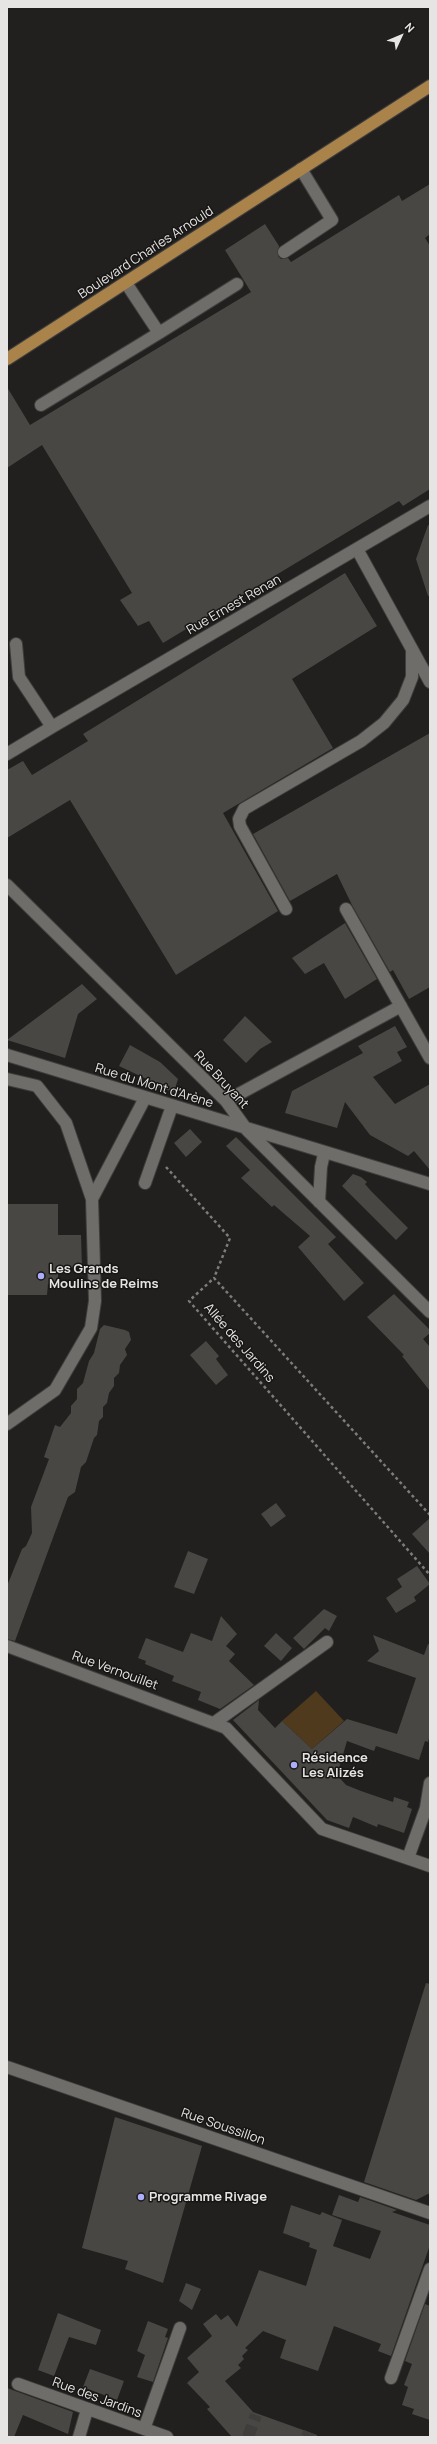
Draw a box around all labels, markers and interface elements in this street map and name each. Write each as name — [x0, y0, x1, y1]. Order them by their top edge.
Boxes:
north arrow — [381, 16, 421, 56]
text: N — [402, 19, 418, 35]
street label: Boulevard Charles Arnould — [76, 203, 216, 303]
street label: Rue Ernest Renan — [184, 572, 284, 638]
street label: Rue Bruyant — [190, 1048, 252, 1112]
street label: Rue du Mont d'Arène — [93, 1061, 215, 1111]
place label: Les Grands Moulins de Reims — [49, 1261, 159, 1292]
marker: Les Grands Moulins de Reims — [36, 1271, 46, 1281]
street label: Allée des Jardins — [200, 1300, 278, 1386]
street label: Rue Vernouillet — [70, 1648, 160, 1694]
place label: Résidence Les Alizés — [302, 1750, 368, 1781]
marker: Résidence Les Alizés — [289, 1760, 299, 1770]
street label: Rue Soussillon — [179, 2105, 267, 2149]
place label: Programme Rivage — [149, 2189, 267, 2205]
marker: Programme Rivage — [136, 2192, 146, 2202]
street label: Rue des Jardins — [50, 2375, 144, 2421]

